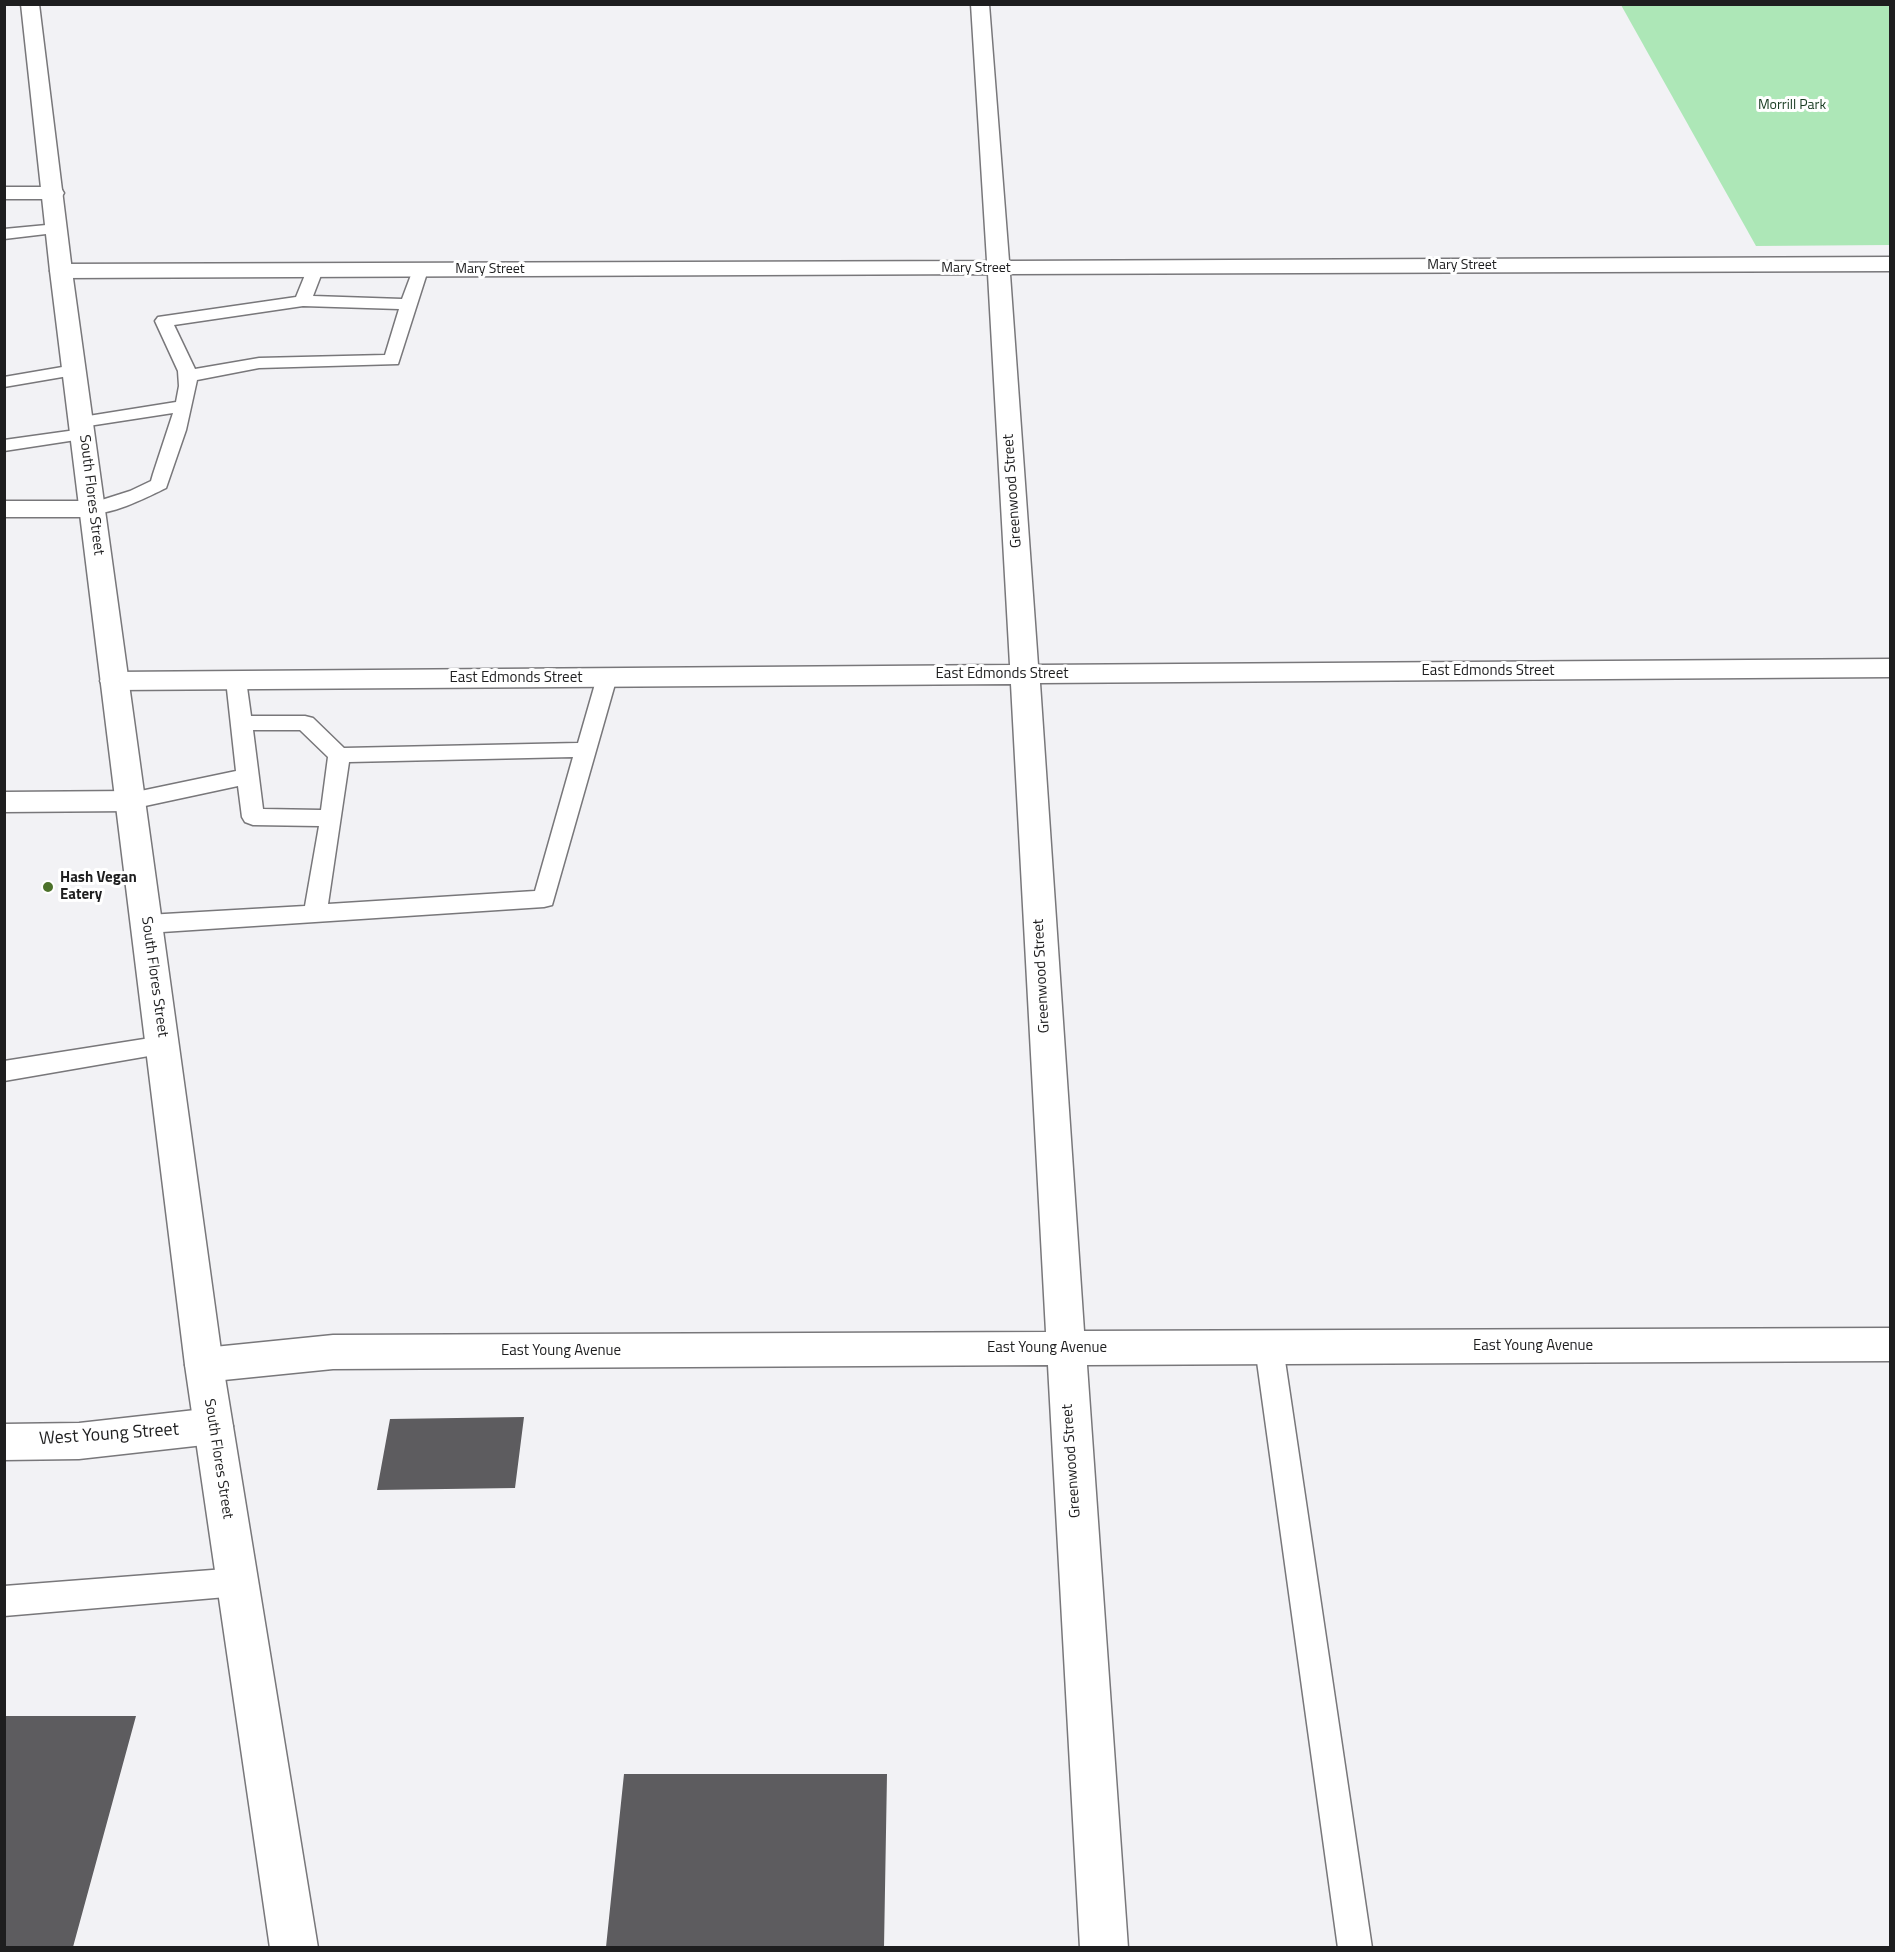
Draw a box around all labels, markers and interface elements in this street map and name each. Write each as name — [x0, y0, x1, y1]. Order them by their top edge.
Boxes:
park label: Morrill Park — [1758, 98, 1826, 114]
street label: Mary Street — [1427, 258, 1497, 274]
street label: Mary Street — [941, 261, 1011, 277]
street label: Mary Street — [455, 262, 525, 278]
street label: Greenwood Street — [1000, 433, 1026, 549]
street label: South Flores Street — [75, 434, 107, 556]
street label: East Edmonds Street — [1422, 662, 1554, 680]
street label: East Edmonds Street — [936, 665, 1068, 683]
street label: East Edmonds Street — [450, 669, 582, 687]
place label: Hash Vegan Eatery — [60, 869, 137, 904]
marker: Hash Vegan Eatery — [41, 880, 55, 894]
street label: South Flores Street — [137, 916, 171, 1038]
street label: Greenwood Street — [1030, 918, 1054, 1034]
street label: East Young Avenue — [1473, 1337, 1593, 1355]
street label: East Young Avenue — [987, 1339, 1107, 1357]
street label: East Young Avenue — [501, 1342, 621, 1360]
street label: South Flores Street — [200, 1398, 236, 1520]
street label: Greenwood Street — [1059, 1403, 1085, 1519]
street label: West Young Street — [38, 1419, 180, 1451]

